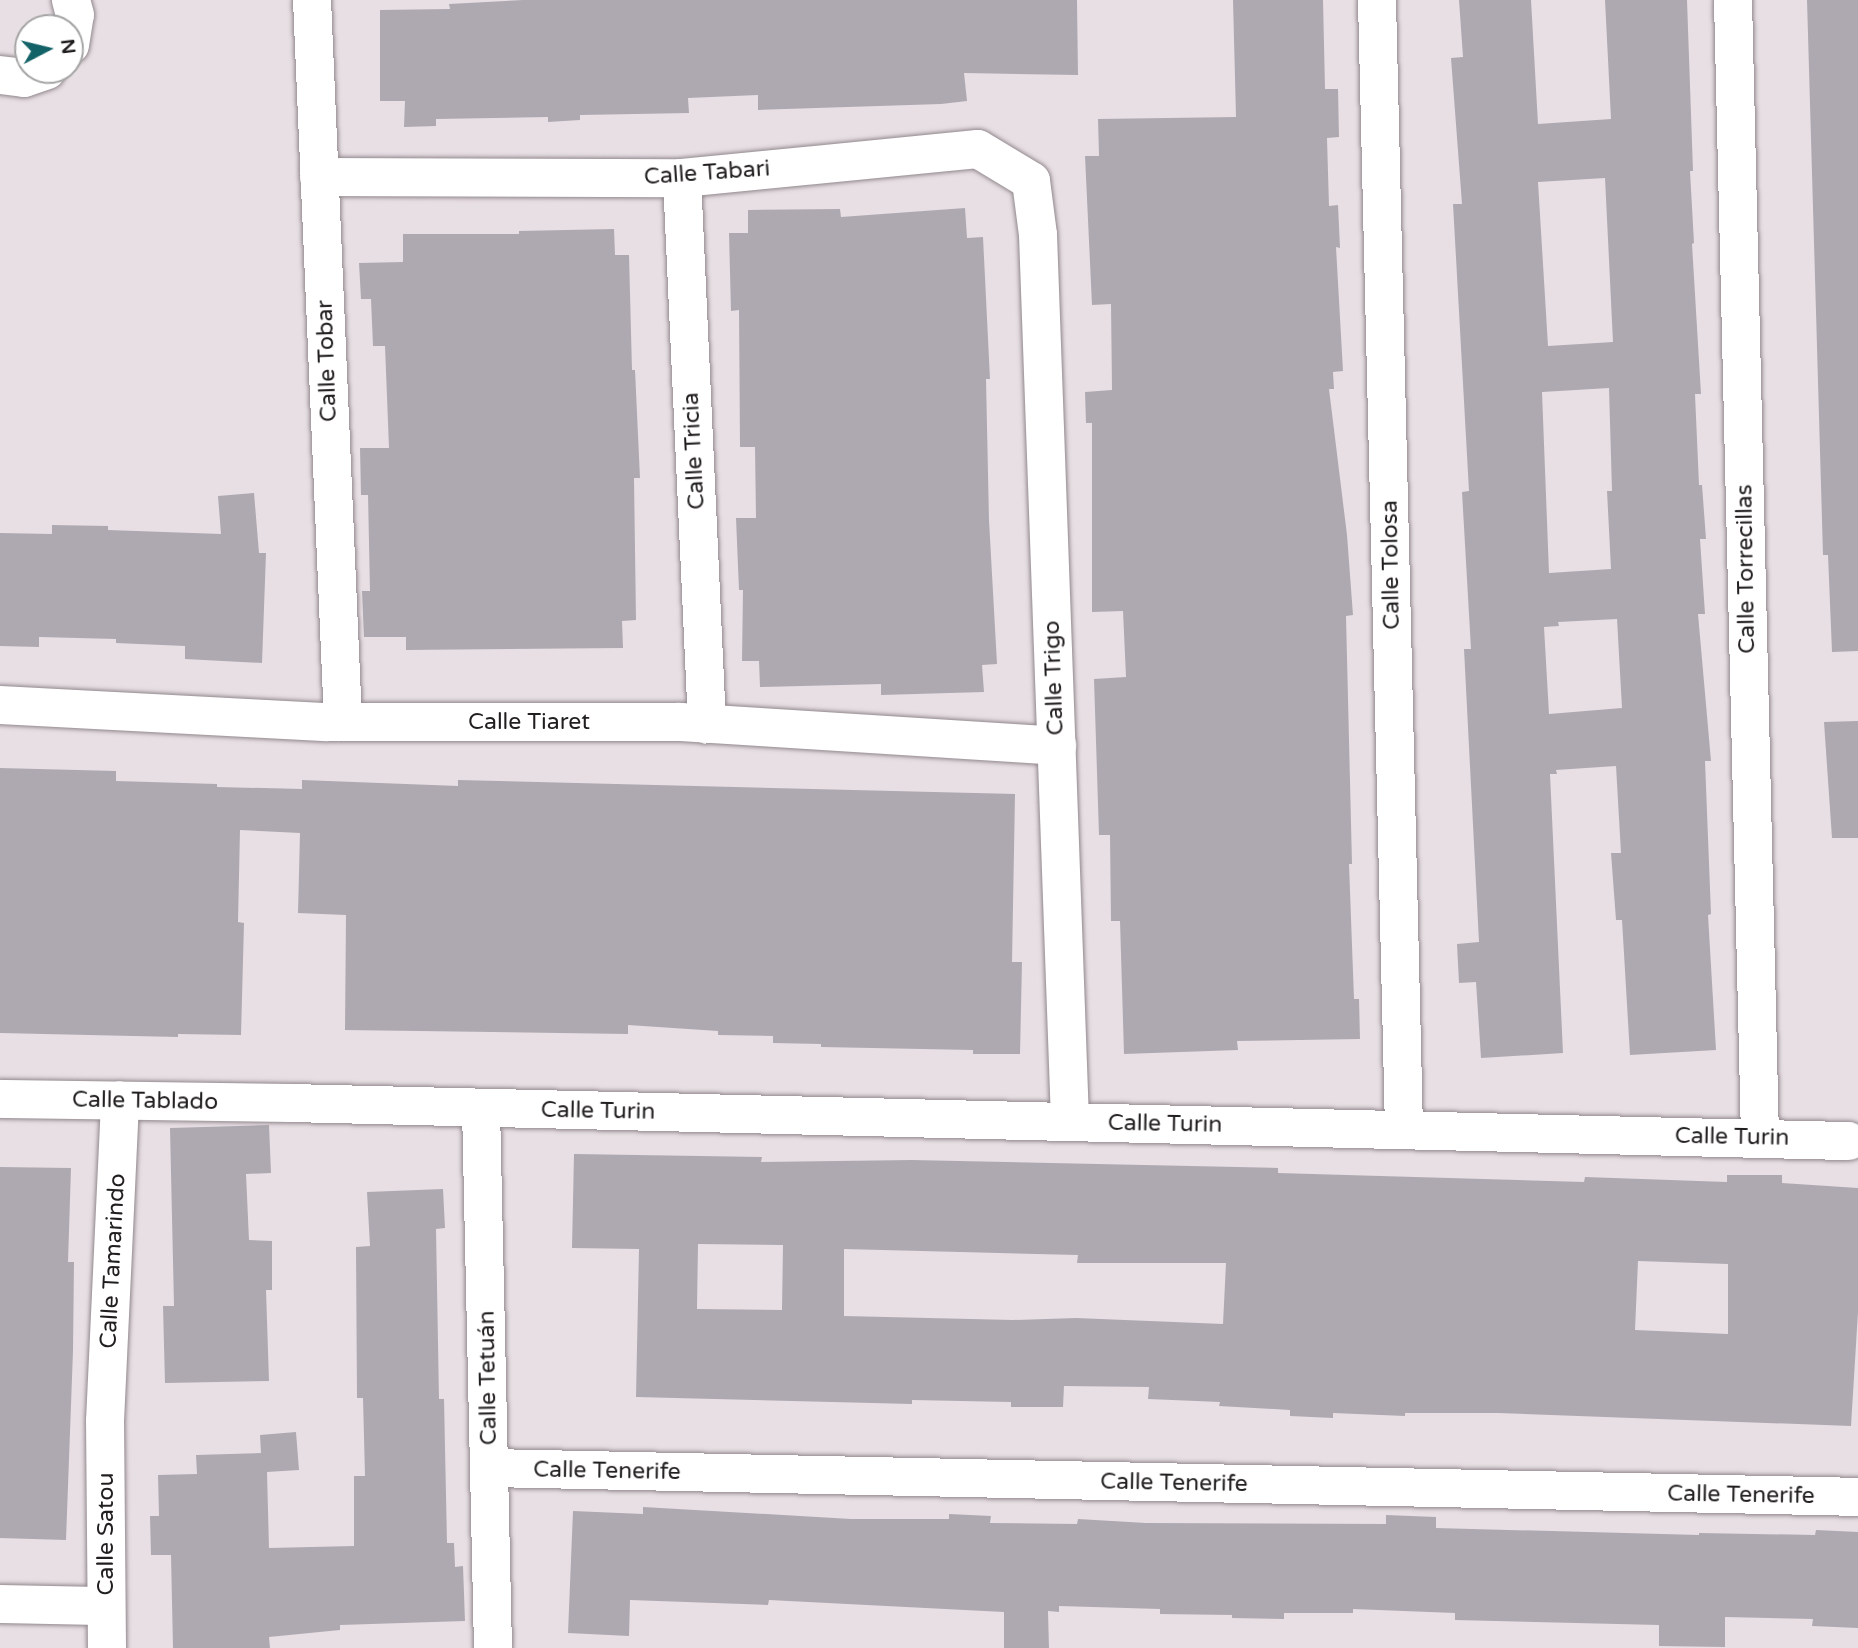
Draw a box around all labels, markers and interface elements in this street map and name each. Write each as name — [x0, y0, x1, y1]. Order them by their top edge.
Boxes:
north arrow — [14, 14, 84, 84]
text: N — [56, 38, 80, 56]
street label: Calle Tabari — [643, 155, 771, 191]
street label: Calle Tobar — [311, 299, 343, 423]
street label: Calle Tricia — [677, 392, 711, 510]
street label: Calle Torrecillas — [1731, 484, 1761, 654]
street label: Calle Tolosa — [1376, 500, 1406, 630]
street label: Calle Trigo — [1038, 620, 1070, 736]
street label: Calle Tiaret — [468, 708, 590, 736]
street label: Calle Tablado — [72, 1086, 218, 1116]
street label: Calle Turin — [540, 1096, 656, 1126]
street label: Calle Turin — [1107, 1109, 1223, 1139]
street label: Calle Turin — [1674, 1122, 1790, 1152]
street label: Calle Tamarindo — [95, 1173, 131, 1349]
street label: Calle Tetuán — [473, 1310, 503, 1446]
street label: Calle Tenerife — [533, 1456, 681, 1486]
street label: Calle Tenerife — [1100, 1468, 1248, 1498]
street label: Calle Satou — [92, 1473, 120, 1595]
street label: Calle Tenerife — [1667, 1480, 1815, 1510]

